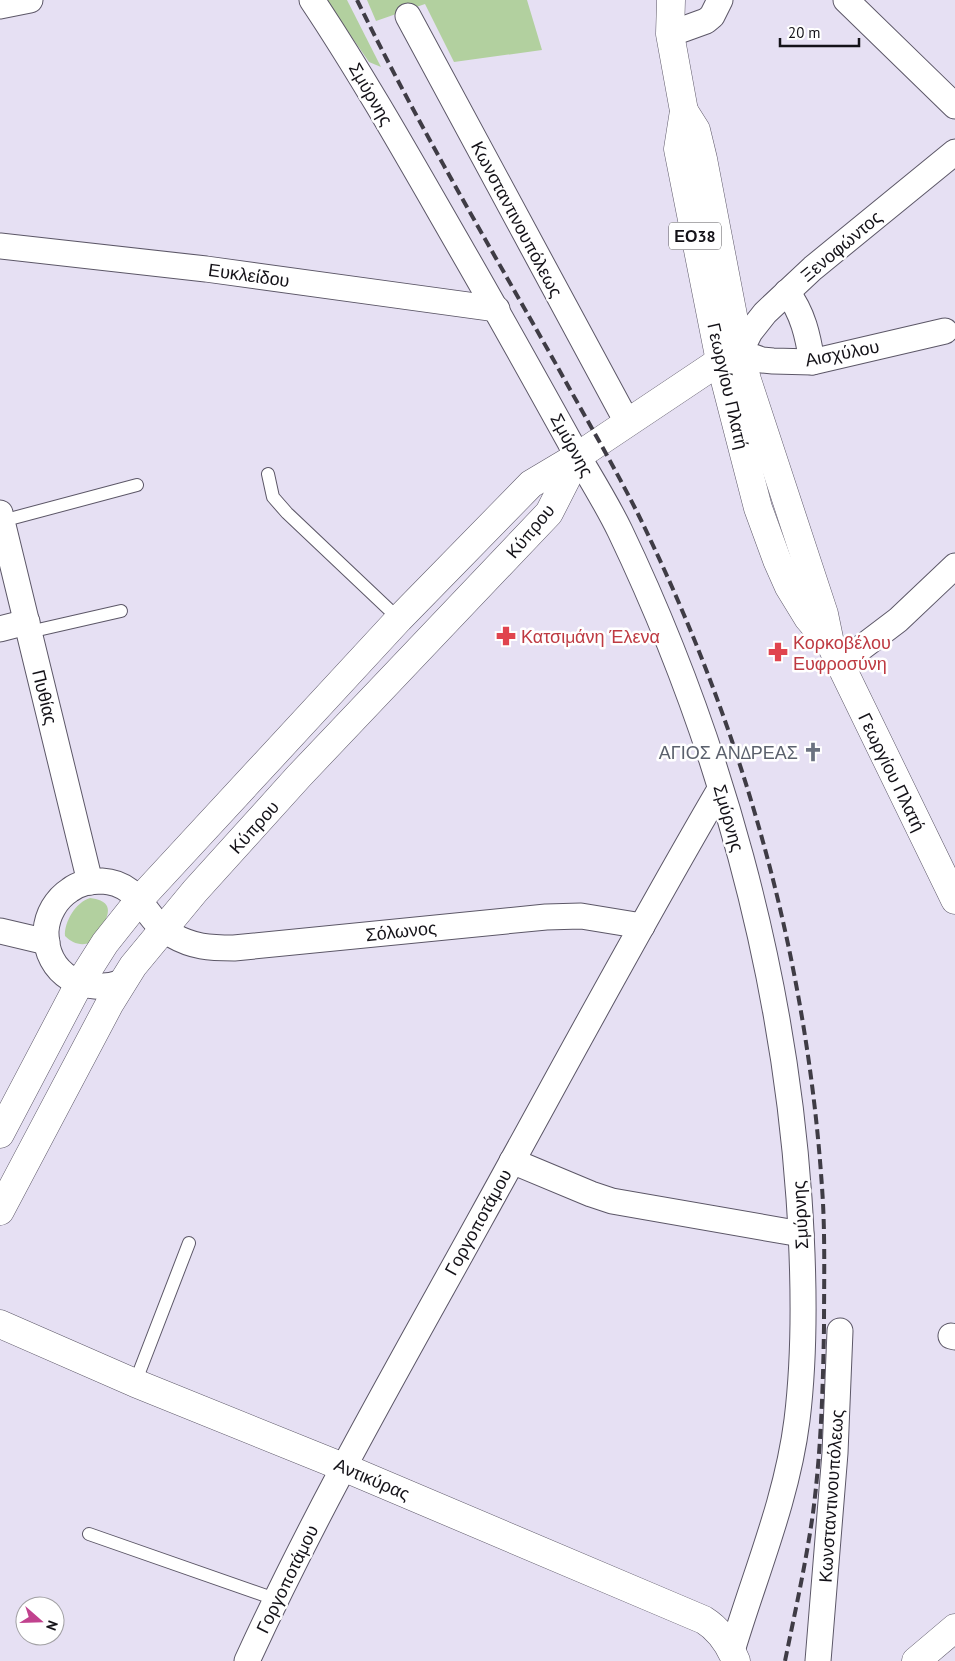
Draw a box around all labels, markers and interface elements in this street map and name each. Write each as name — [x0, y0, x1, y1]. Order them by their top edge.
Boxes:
scale bar — [780, 15, 859, 47]
text: 20 m — [788, 23, 821, 42]
street label: Σμύρνης — [344, 58, 398, 130]
street label: Κωνσταντινουπόλεως — [466, 137, 568, 301]
street label: Ξενοφώντος — [796, 205, 887, 287]
road number: ΕΟ38 — [669, 222, 721, 250]
street label: Ευκλείδου — [207, 258, 291, 292]
street label: Γεωργίου Πλατή — [702, 320, 754, 452]
street label: Αισχύλου — [803, 335, 881, 371]
street label: Σμύρνης — [545, 409, 599, 481]
street label: Κύπρου — [501, 499, 559, 563]
pharmacy icon: Κατσιμάνη Έλενα — [495, 625, 517, 647]
place label: Κατσιμάνη Έλενα — [521, 625, 660, 648]
place label: Κορκοβέλου Ευφροσύνη — [793, 631, 891, 675]
pharmacy icon: Κορκοβέλου Ευφροσύνη — [767, 641, 789, 663]
street label: Πυθίας — [27, 667, 63, 727]
street label: Γεωργίου Πλατή — [853, 709, 931, 835]
place label: ΑΓΙΟΣ ΑΝΔΡΕΑΣ — [659, 741, 798, 764]
church icon: ΑΓΙΟΣ ΑΝΔΡΕΑΣ — [802, 741, 824, 763]
street label: Σμύρνης — [708, 782, 750, 855]
street label: Κύπρου — [224, 796, 284, 858]
street label: Σόλωνος — [364, 916, 438, 946]
street label: Γοργοποτάμου — [439, 1165, 517, 1279]
street label: Σμύρνης — [787, 1180, 813, 1250]
street label: Κωνσταντινουπόλεως — [813, 1408, 849, 1583]
street label: Αντικύρας — [331, 1453, 414, 1505]
street label: Γοργοποτάμου — [251, 1521, 323, 1637]
north arrow — [15, 1596, 65, 1646]
text: N — [42, 1618, 62, 1633]

